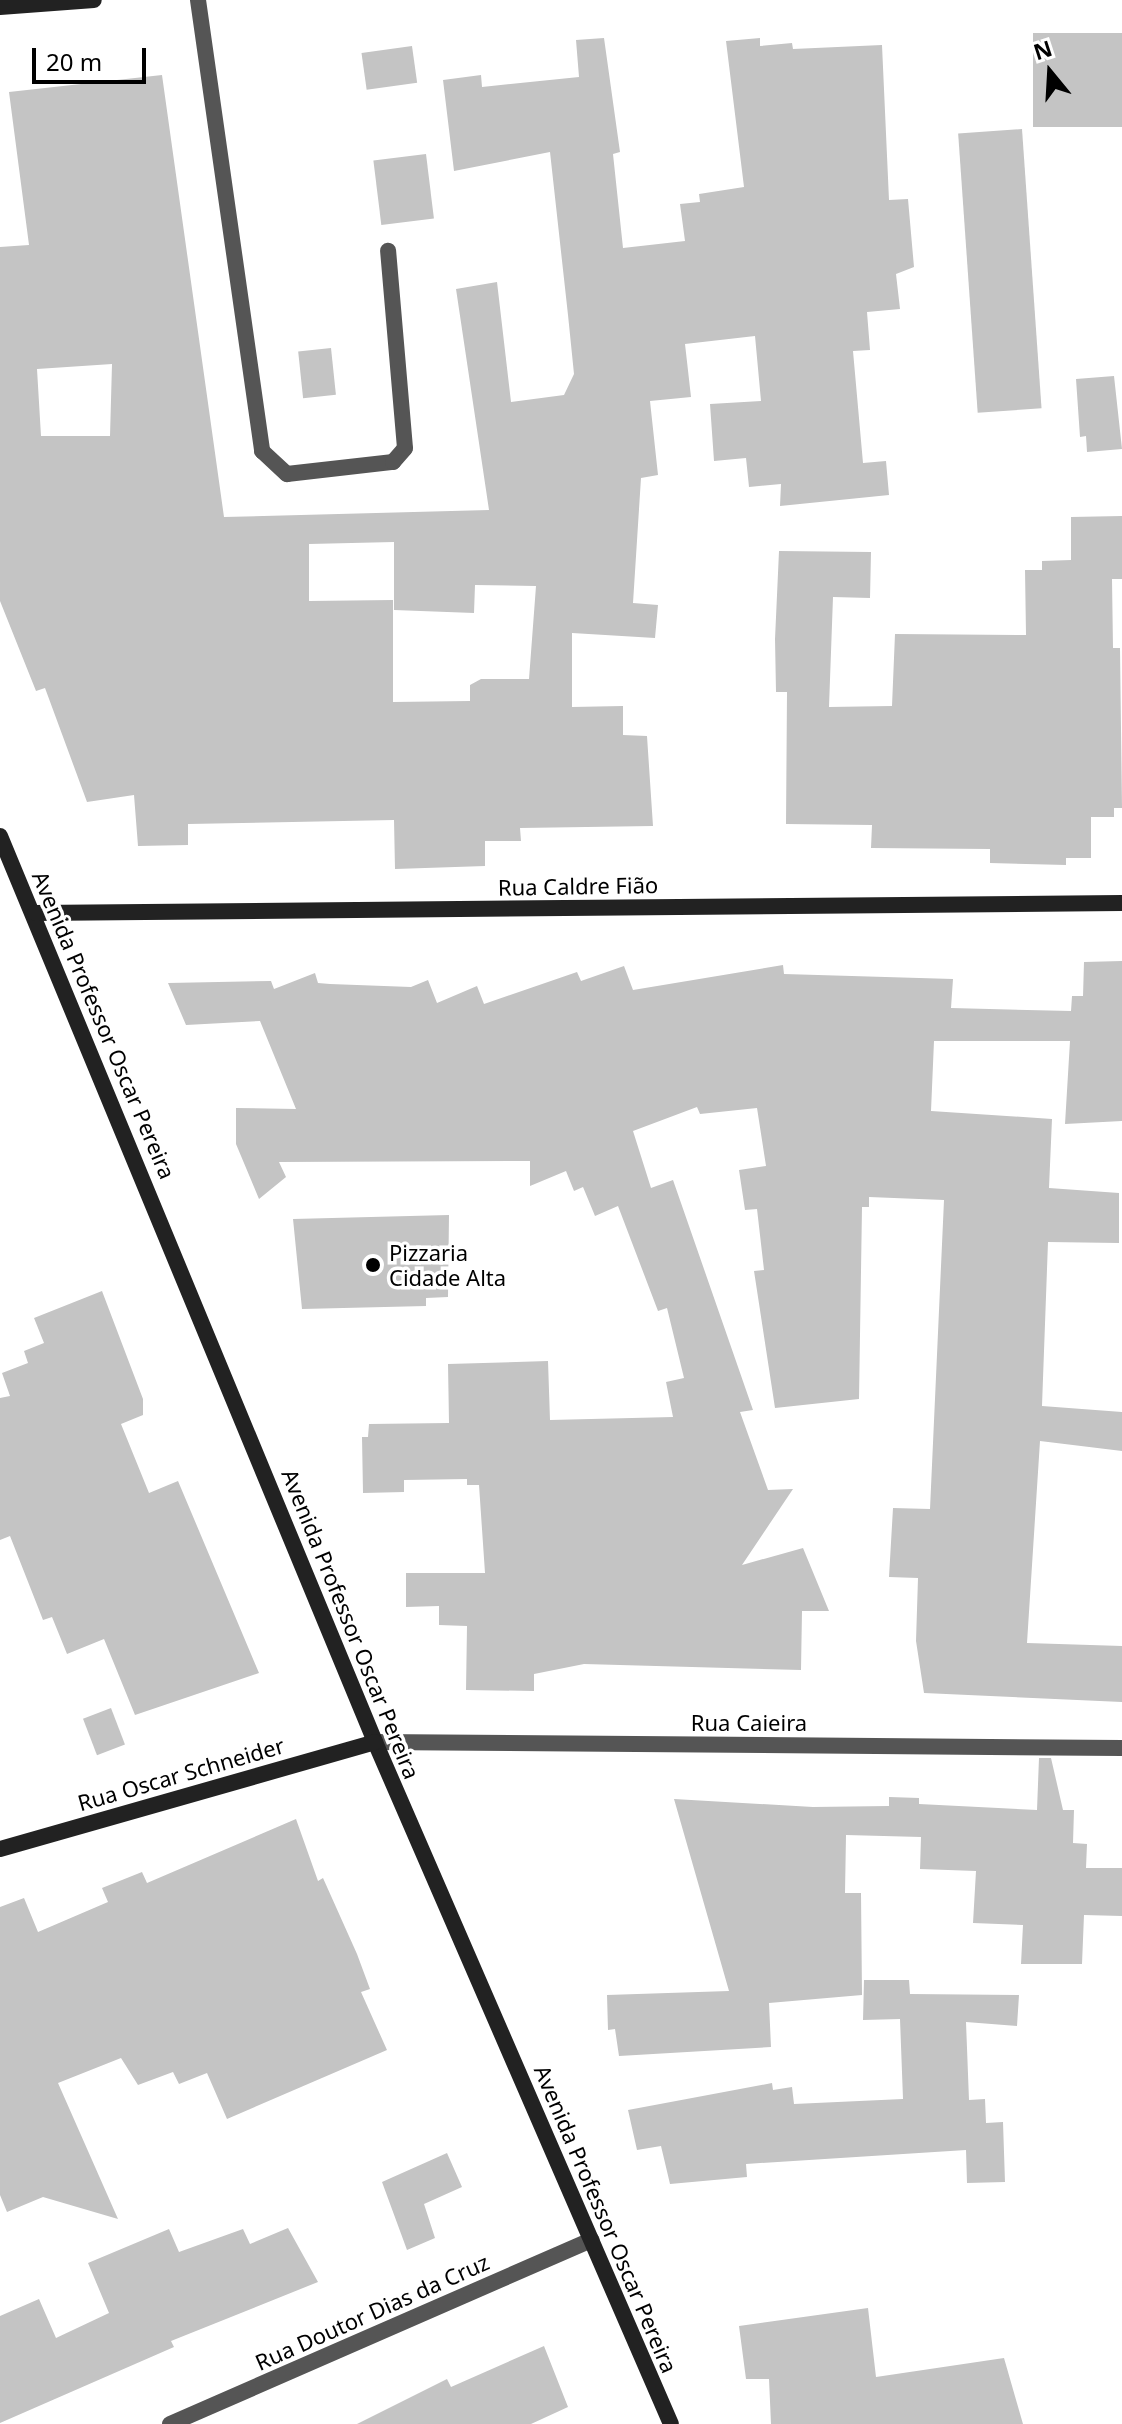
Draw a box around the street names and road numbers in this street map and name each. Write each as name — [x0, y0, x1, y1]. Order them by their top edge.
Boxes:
street label: Avenida Professor Oscar Pereira — [27, 867, 181, 1183]
street label: Rua Caldre Fião — [498, 871, 658, 901]
street label: Avenida Professor Oscar Pereira — [277, 1465, 425, 1783]
street label: Rua Caieira — [691, 1710, 807, 1736]
street label: Rua Oscar Schneider — [75, 1732, 287, 1816]
street label: Avenida Professor Oscar Pereira — [529, 2061, 683, 2377]
street label: Rua Doutor Dias da Cruz — [251, 2248, 493, 2376]

